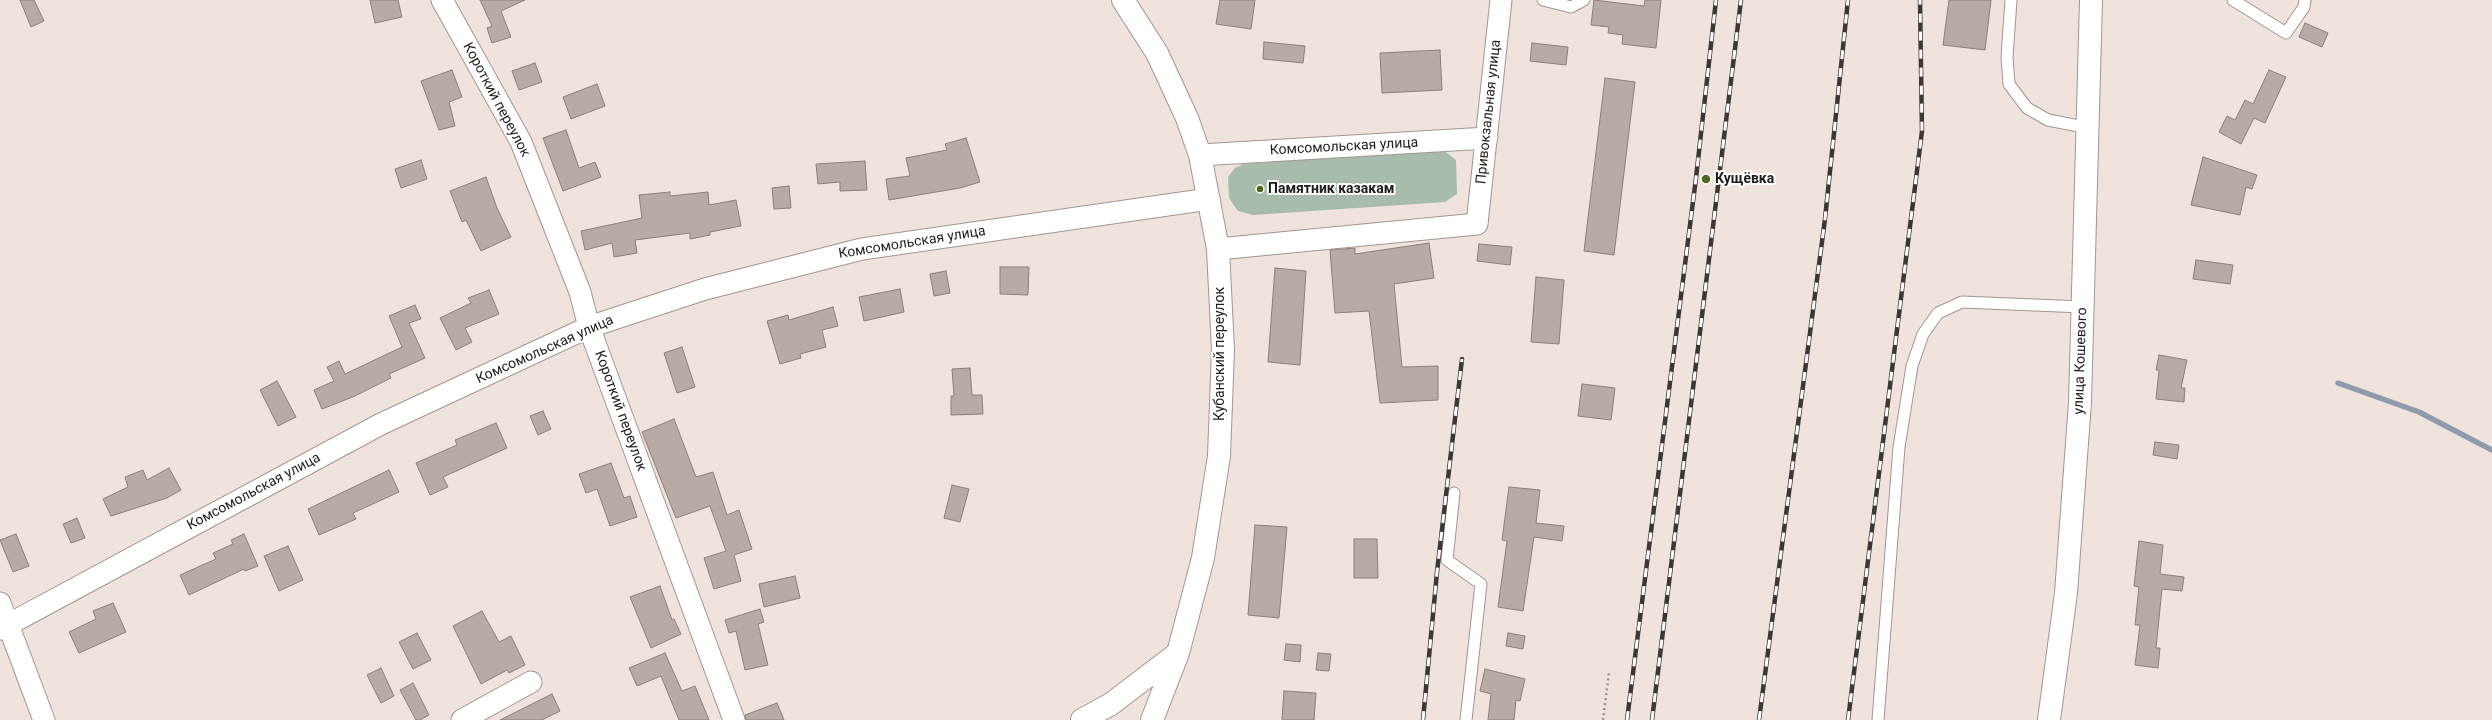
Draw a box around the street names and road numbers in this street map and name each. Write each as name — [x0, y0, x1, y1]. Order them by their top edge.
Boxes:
street label: Привокзальная улица — [1473, 39, 1505, 185]
street label: Короткий переулок — [459, 40, 533, 160]
street label: Комсомольская улица — [1269, 135, 1419, 159]
street label: Комсомольская улица — [837, 223, 987, 263]
street label: Кубанский переулок — [1212, 287, 1228, 421]
street label: улица Кошевого — [2071, 307, 2091, 415]
street label: Комсомольская улица — [474, 312, 616, 388]
street label: Короткий переулок — [590, 348, 650, 474]
street label: Комсомольская улица — [184, 450, 324, 534]

